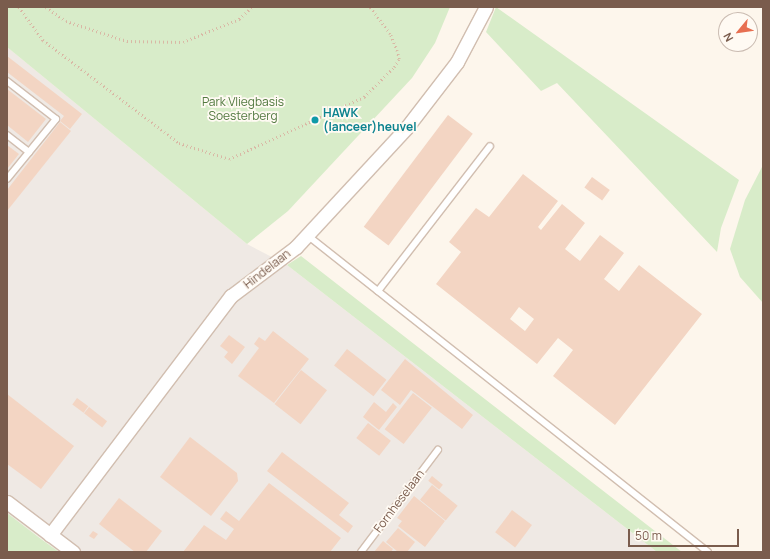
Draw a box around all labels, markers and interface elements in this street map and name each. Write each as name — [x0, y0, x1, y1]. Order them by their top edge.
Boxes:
north arrow — [718, 12, 758, 52]
text: N — [719, 30, 736, 45]
park label: Park Vliegbasis Soesterberg — [202, 95, 284, 123]
place label: HAWK (lanceer)heuvel — [323, 106, 416, 134]
marker: HAWK (lanceer)heuvel — [310, 115, 320, 125]
street label: Hindelaan — [241, 246, 293, 292]
street label: Fornheselaan — [371, 467, 427, 535]
scale bar — [630, 521, 741, 547]
text: 50 m — [635, 527, 662, 544]

